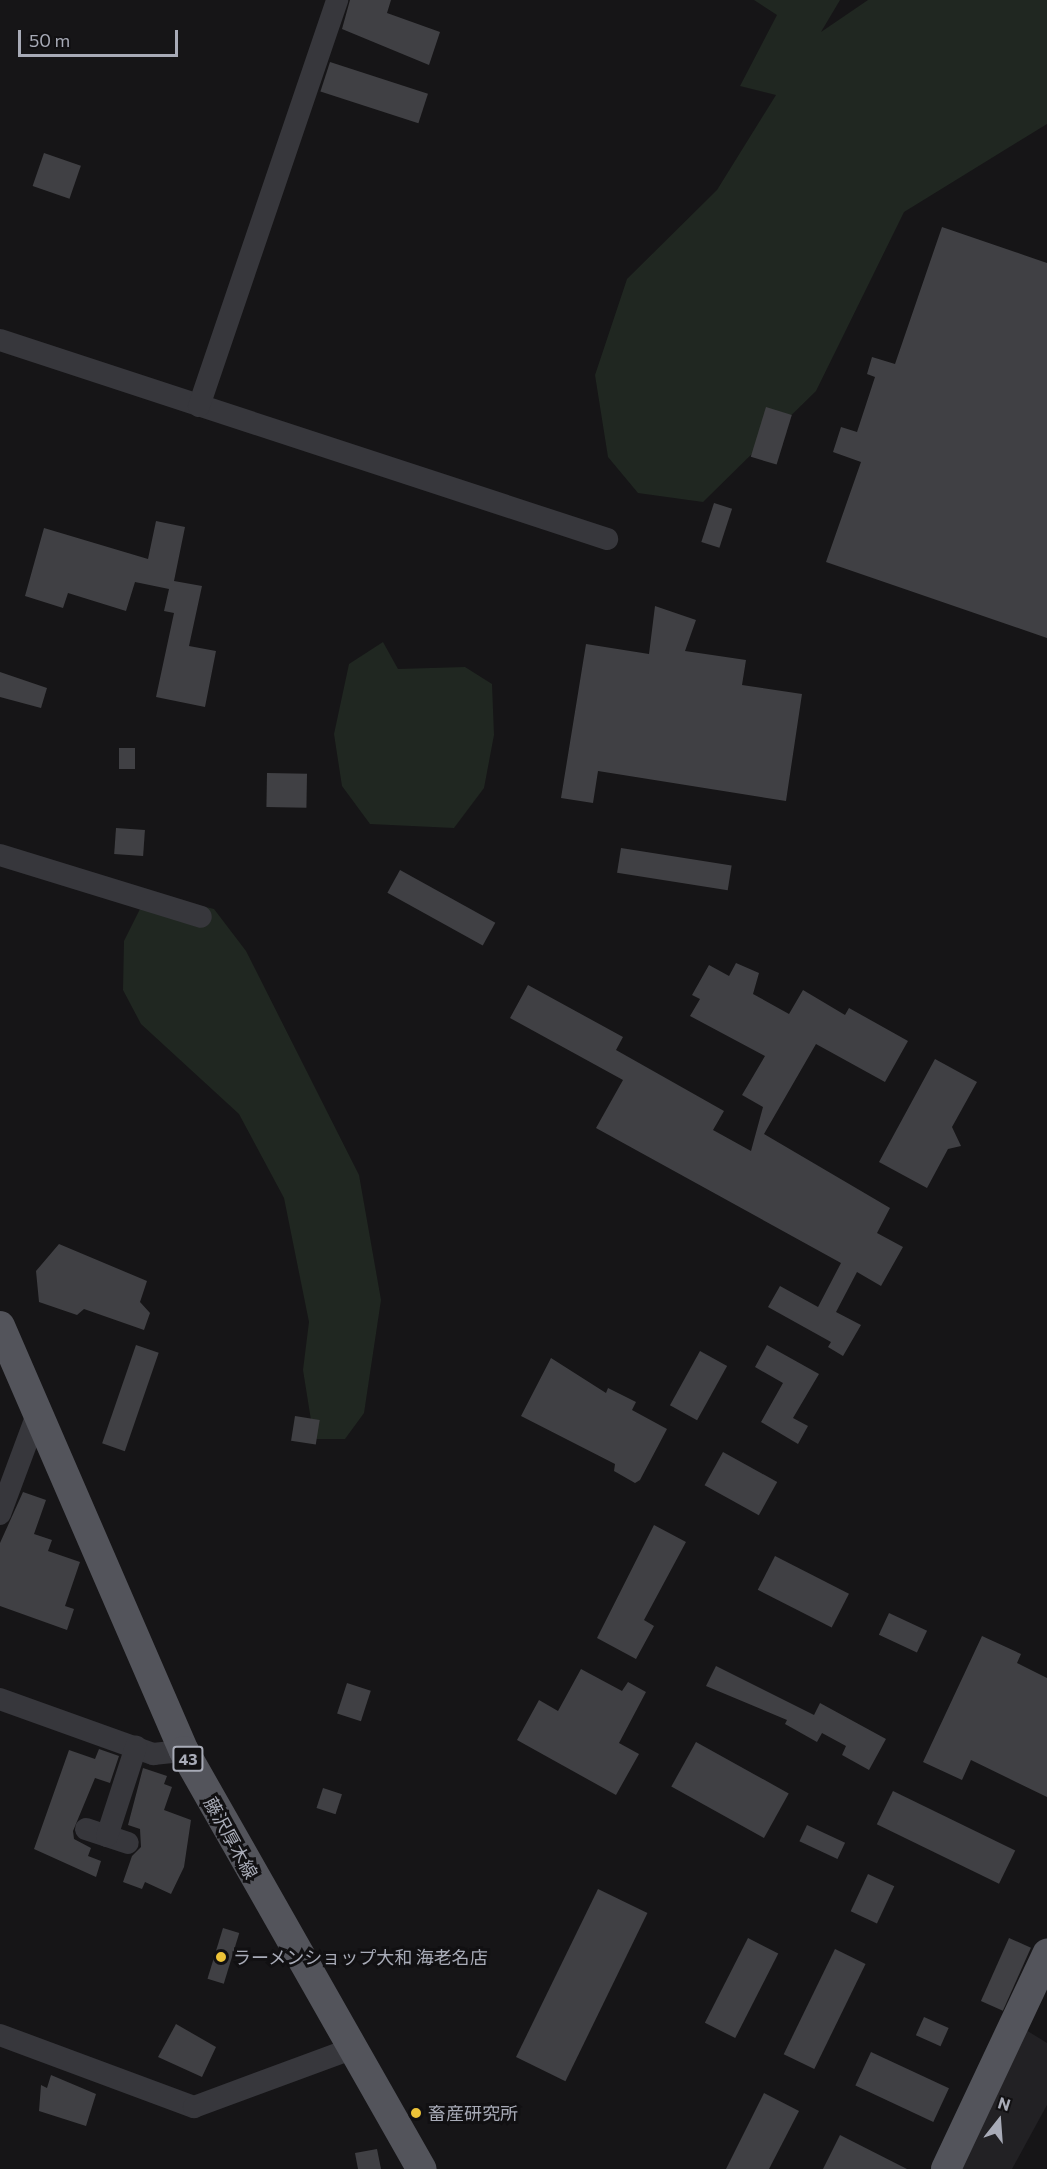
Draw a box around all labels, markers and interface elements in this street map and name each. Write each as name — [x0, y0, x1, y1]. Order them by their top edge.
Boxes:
scale bar — [21, 18, 182, 56]
text: 50 m — [29, 29, 70, 51]
road number: 43 — [172, 1746, 204, 1772]
street label: 藤沢厚木線 — [200, 1793, 262, 1883]
place label: ラーメンショップ大和 海老名店 — [233, 1946, 488, 1968]
marker: ラーメンショップ大和 海老名店 — [214, 1950, 228, 1964]
north arrow — [969, 2091, 1029, 2151]
text: N — [996, 2092, 1013, 2114]
place label: 畜産研究所 — [428, 2102, 518, 2124]
marker: 畜産研究所 — [409, 2106, 423, 2120]

